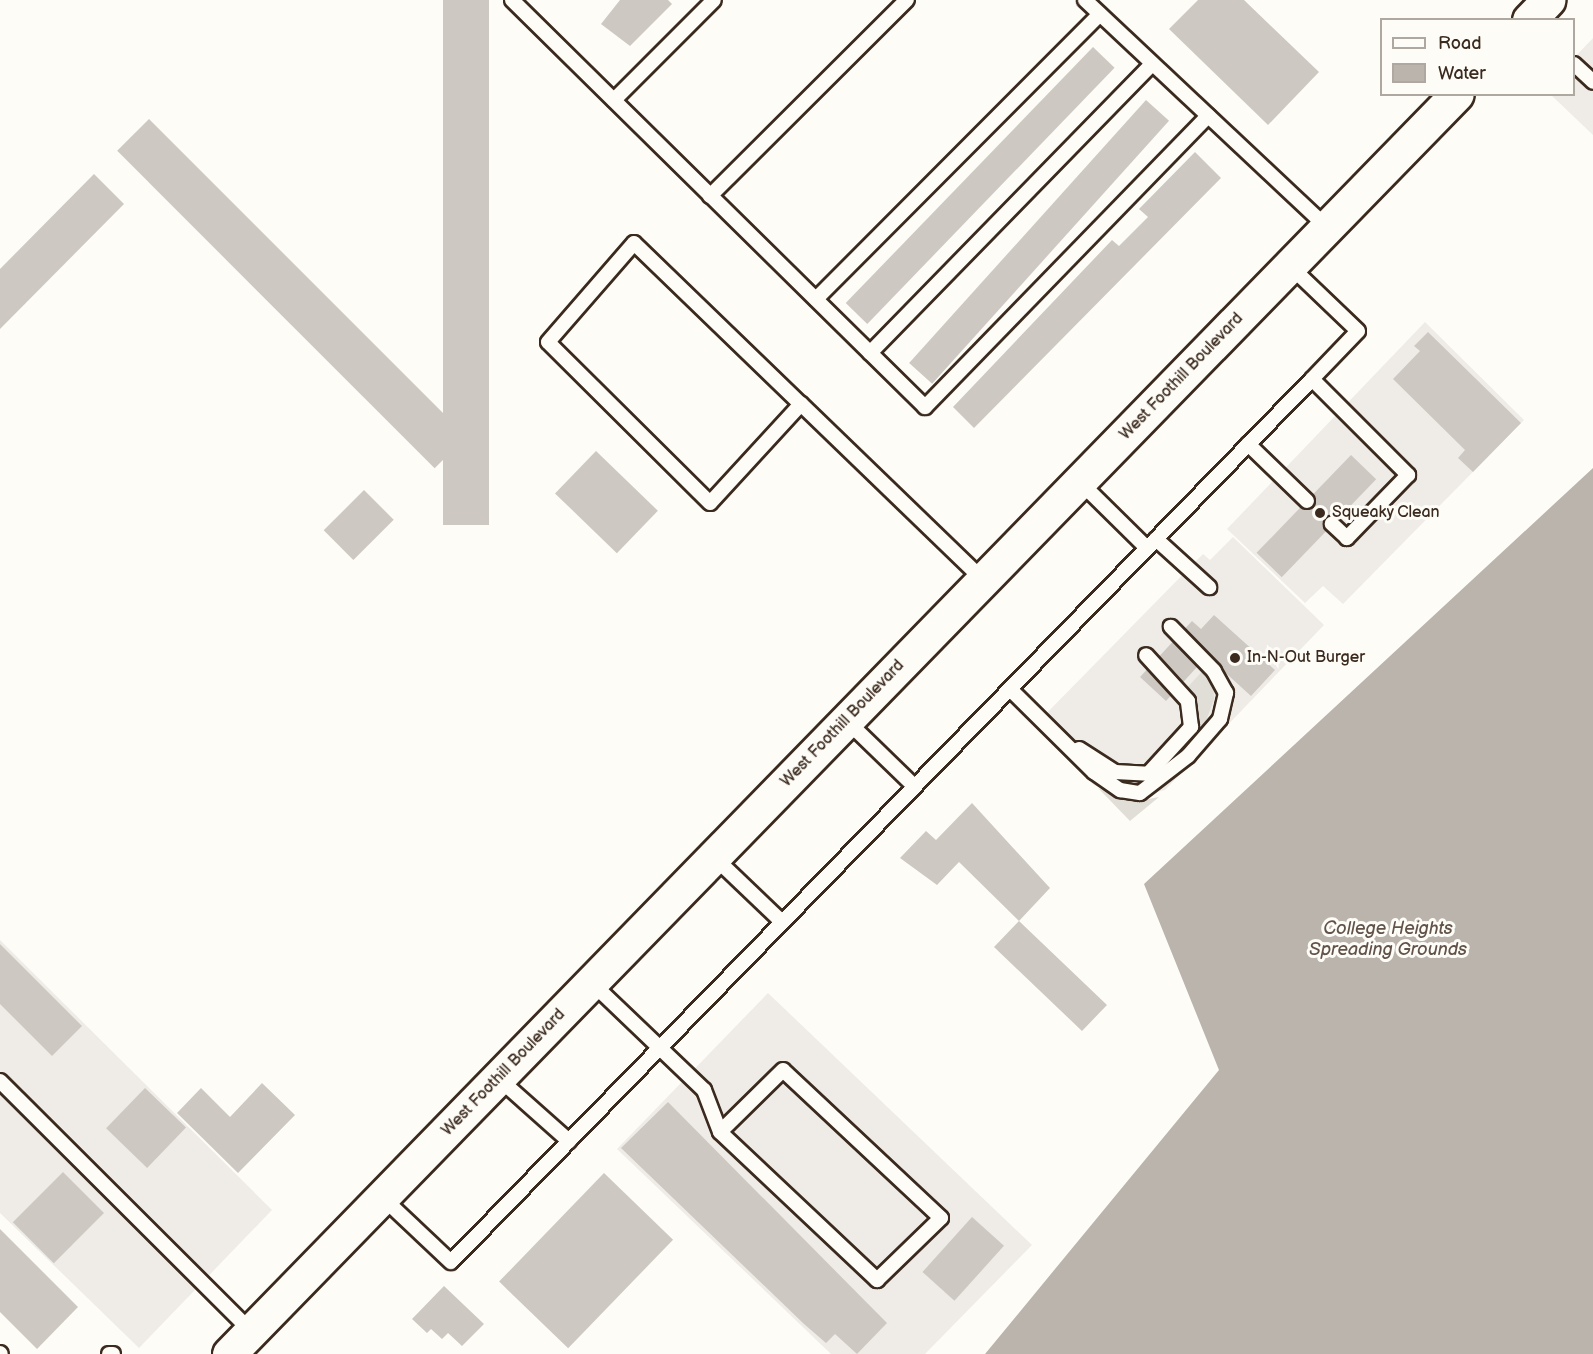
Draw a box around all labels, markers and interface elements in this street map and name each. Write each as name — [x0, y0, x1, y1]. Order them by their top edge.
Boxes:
legend — [1380, 18, 1575, 96]
text: Road — [1438, 33, 1482, 54]
text: Water — [1438, 63, 1486, 84]
street label: West Foothill Boulevard — [1116, 309, 1248, 445]
place label: Squeaky Clean — [1332, 503, 1441, 523]
marker: Squeaky Clean — [1313, 506, 1327, 520]
place label: In-N-Out Burger — [1247, 648, 1365, 668]
marker: In-N-Out Burger — [1228, 651, 1242, 665]
street label: West Foothill Boulevard — [777, 656, 909, 792]
water label: College Heights Spreading Grounds — [1309, 919, 1467, 962]
street label: West Foothill Boulevard — [438, 1005, 570, 1141]

